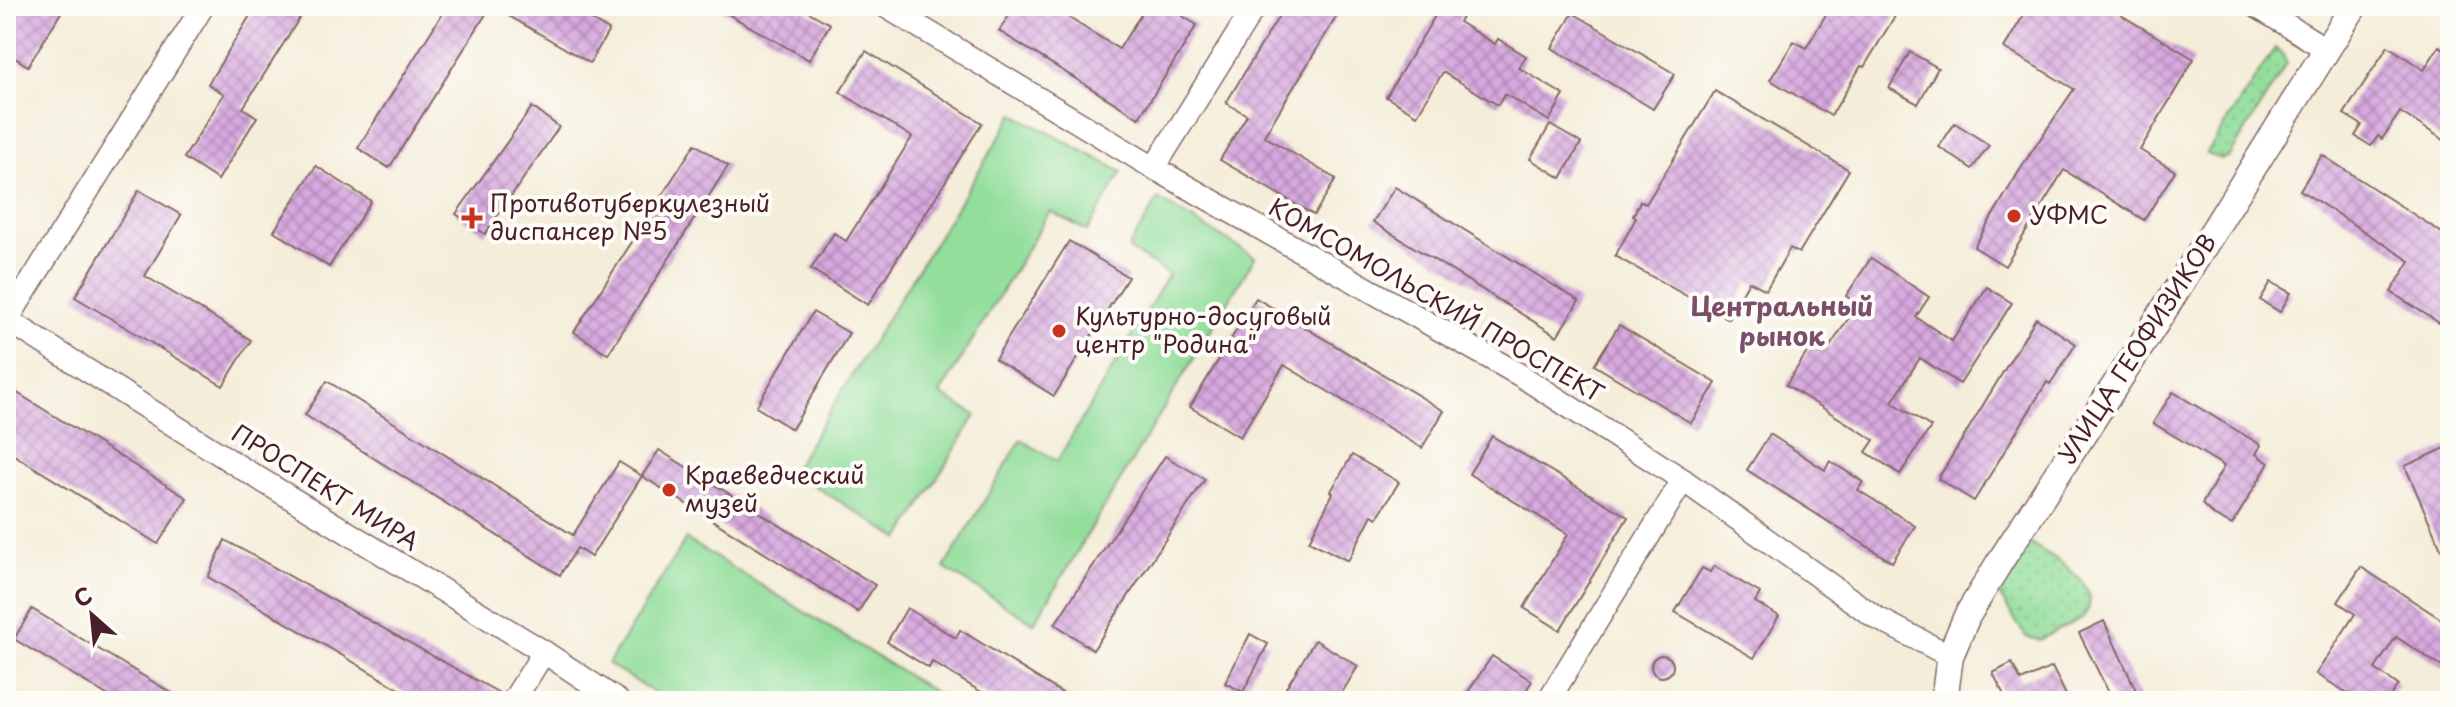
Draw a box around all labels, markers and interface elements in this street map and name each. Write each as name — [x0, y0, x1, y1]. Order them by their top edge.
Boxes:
place label: Противотуберкулезный диспансер №5 — [490, 184, 770, 248]
street label: КОМСОМОЛЬСКИЙ ПРОСПЕКТ — [1263, 188, 1612, 411]
place label: УФМС — [2030, 196, 2108, 232]
marker: Противотуберкулезный диспансер №5 — [461, 207, 483, 229]
marker: УФМС — [2005, 207, 2023, 225]
street label: УЛИЦА ГЕОФИЗИКОВ — [2048, 226, 2224, 470]
district label: Центральный рынок — [1690, 286, 1874, 355]
place label: Культурно-досуговый центр "Родина" — [1075, 297, 1331, 361]
marker: Культурно-досуговый центр "Родина" — [1050, 322, 1068, 340]
street label: ПРОСПЕКТ МИРА — [225, 414, 427, 558]
place label: Краеведческий музей — [685, 456, 865, 520]
marker: Краеведческий музей — [660, 481, 678, 499]
north arrow — [52, 575, 132, 655]
text: С — [67, 577, 97, 614]

